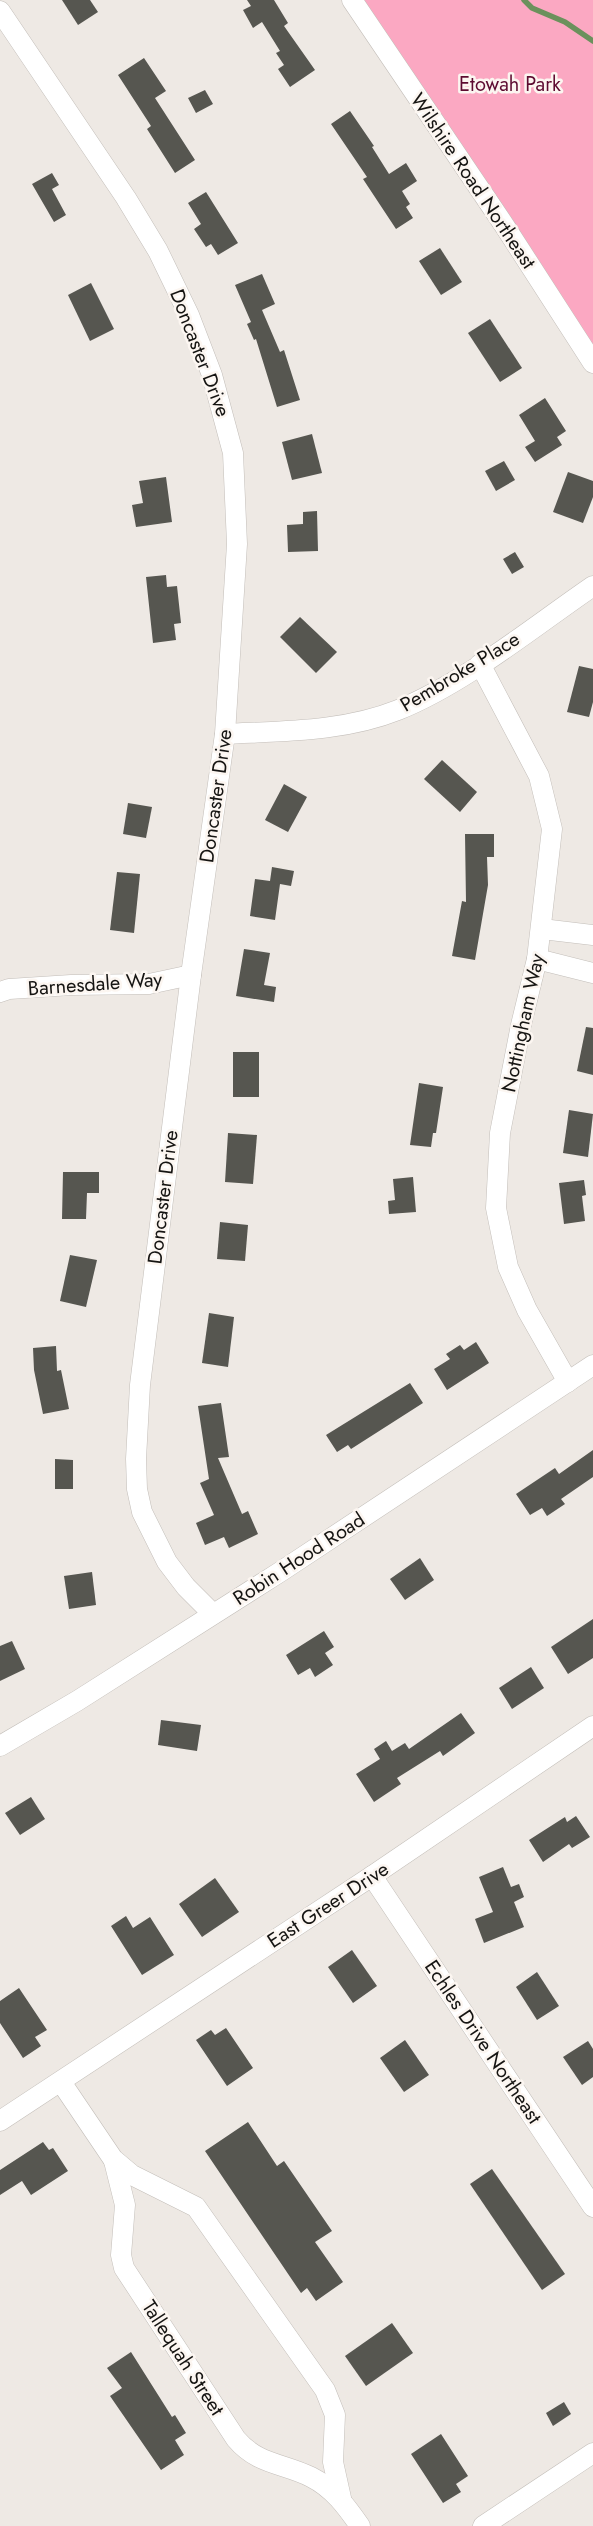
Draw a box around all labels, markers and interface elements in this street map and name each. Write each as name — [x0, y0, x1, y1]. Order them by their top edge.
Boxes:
park label: Etowah Park — [459, 70, 561, 99]
street label: Wilshire Road Northeast — [403, 87, 543, 275]
street label: Doncaster Drive — [162, 285, 238, 421]
street label: Pembroke Place — [395, 625, 525, 719]
street label: Doncaster Drive — [192, 727, 240, 865]
street label: Nottingham Way — [494, 951, 552, 1095]
street label: Barnesdale Way — [27, 965, 163, 1003]
street label: Doncaster Drive — [140, 1128, 186, 1266]
street label: Robin Hood Road — [227, 1505, 371, 1613]
street label: East Greer Drive — [262, 1855, 394, 1955]
street label: Echles Drive Northeast — [417, 1954, 549, 2130]
street label: Tallequah Street — [135, 2295, 231, 2421]

